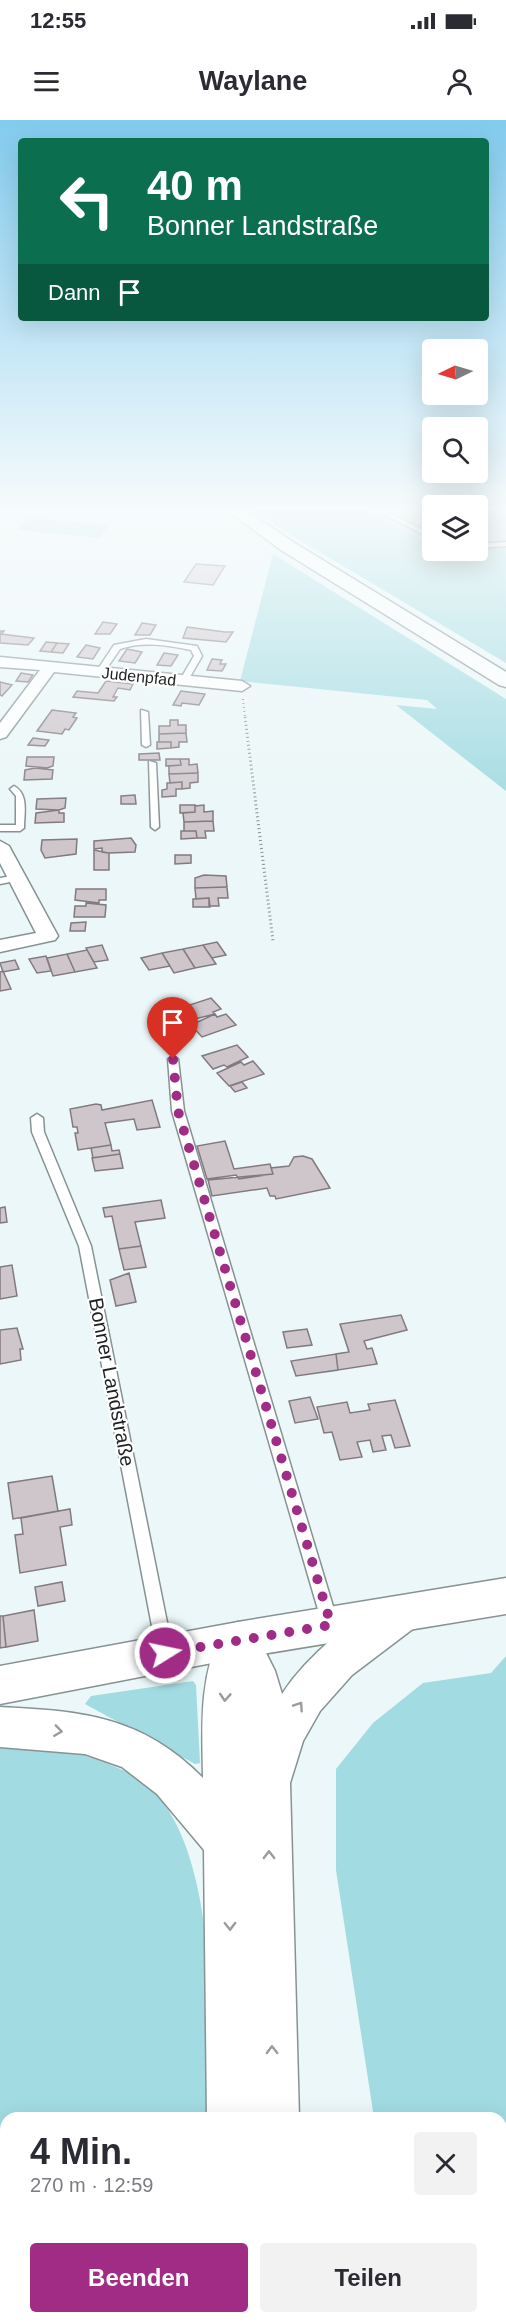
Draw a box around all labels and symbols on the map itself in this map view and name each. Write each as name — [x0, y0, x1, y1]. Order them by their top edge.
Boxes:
north arrow — [422, 339, 488, 405]
street label: Judenpfad — [101, 664, 177, 689]
pin — [147, 997, 198, 1059]
street label: Bonner Landstraße — [85, 1296, 139, 1468]
position arrow — [133, 1621, 197, 1685]
one-way arrow — [219, 1693, 232, 1702]
one-way arrow — [292, 1701, 303, 1712]
one-way arrow — [54, 1724, 63, 1736]
one-way arrow — [262, 1851, 275, 1860]
one-way arrow — [224, 1922, 236, 1931]
one-way arrow — [265, 2045, 278, 2054]

